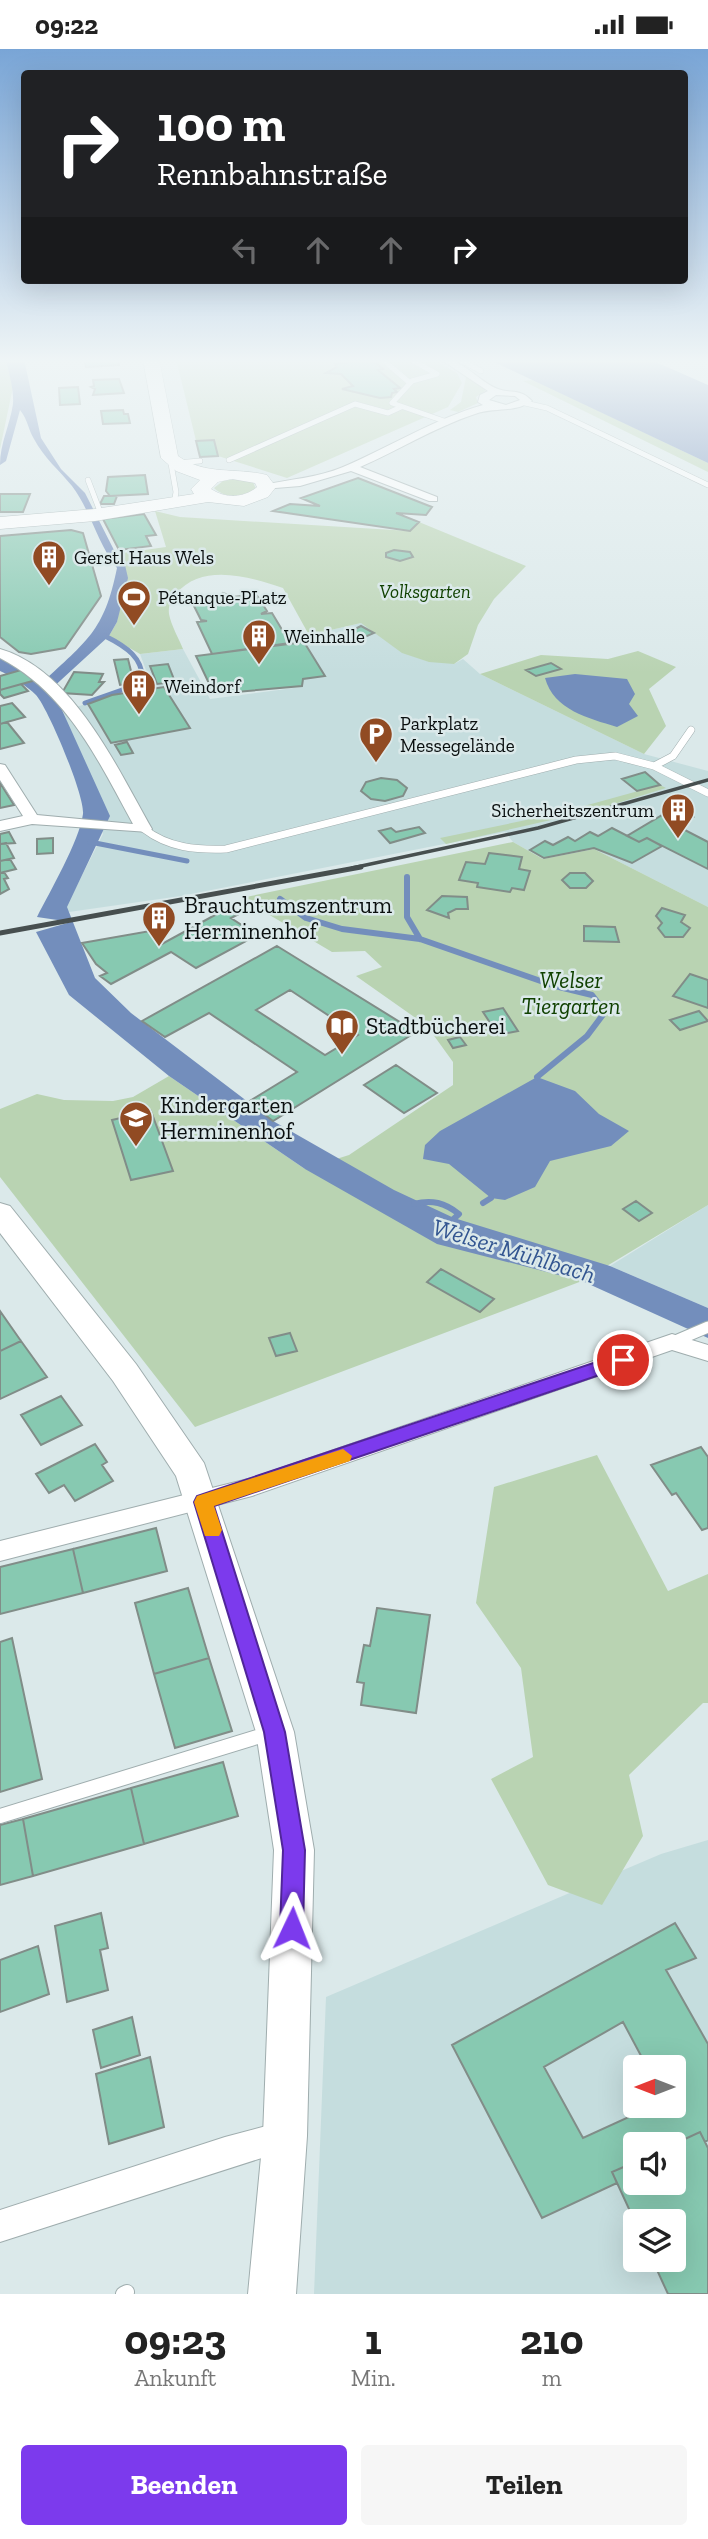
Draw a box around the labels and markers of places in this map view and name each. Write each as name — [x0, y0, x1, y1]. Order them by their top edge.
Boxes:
building icon: Gerstl Haus Wels — [30, 538, 68, 587]
place label: Gerstl Haus Wels — [74, 546, 214, 569]
sports icon: Pétanque-PLatz — [115, 578, 153, 627]
place label: Pétanque-PLatz — [158, 586, 287, 609]
building icon: Weinhalle — [240, 617, 278, 666]
place label: Weinhalle — [284, 625, 365, 648]
building icon: Weindorf — [120, 667, 158, 716]
place label: Weindorf — [164, 675, 242, 698]
place label: Parkplatz Messegelände — [400, 712, 515, 757]
parking icon: Parkplatz Messegelände — [357, 715, 395, 764]
building icon: Sicherheitszentrum — [659, 791, 697, 840]
place label: Sicherheitszentrum — [491, 799, 655, 822]
place label: Brauchtumszentrum Herminenhof — [184, 891, 392, 945]
building icon: Brauchtumszentrum Herminenhof — [140, 899, 178, 948]
library icon: Stadtbücherei — [323, 1007, 361, 1056]
place label: Stadtbücherei — [366, 1012, 506, 1040]
place label: Kindergarten Herminenhof — [160, 1091, 294, 1145]
school or university icon: Kindergarten Herminenhof — [117, 1099, 155, 1148]
pin — [593, 1330, 653, 1390]

